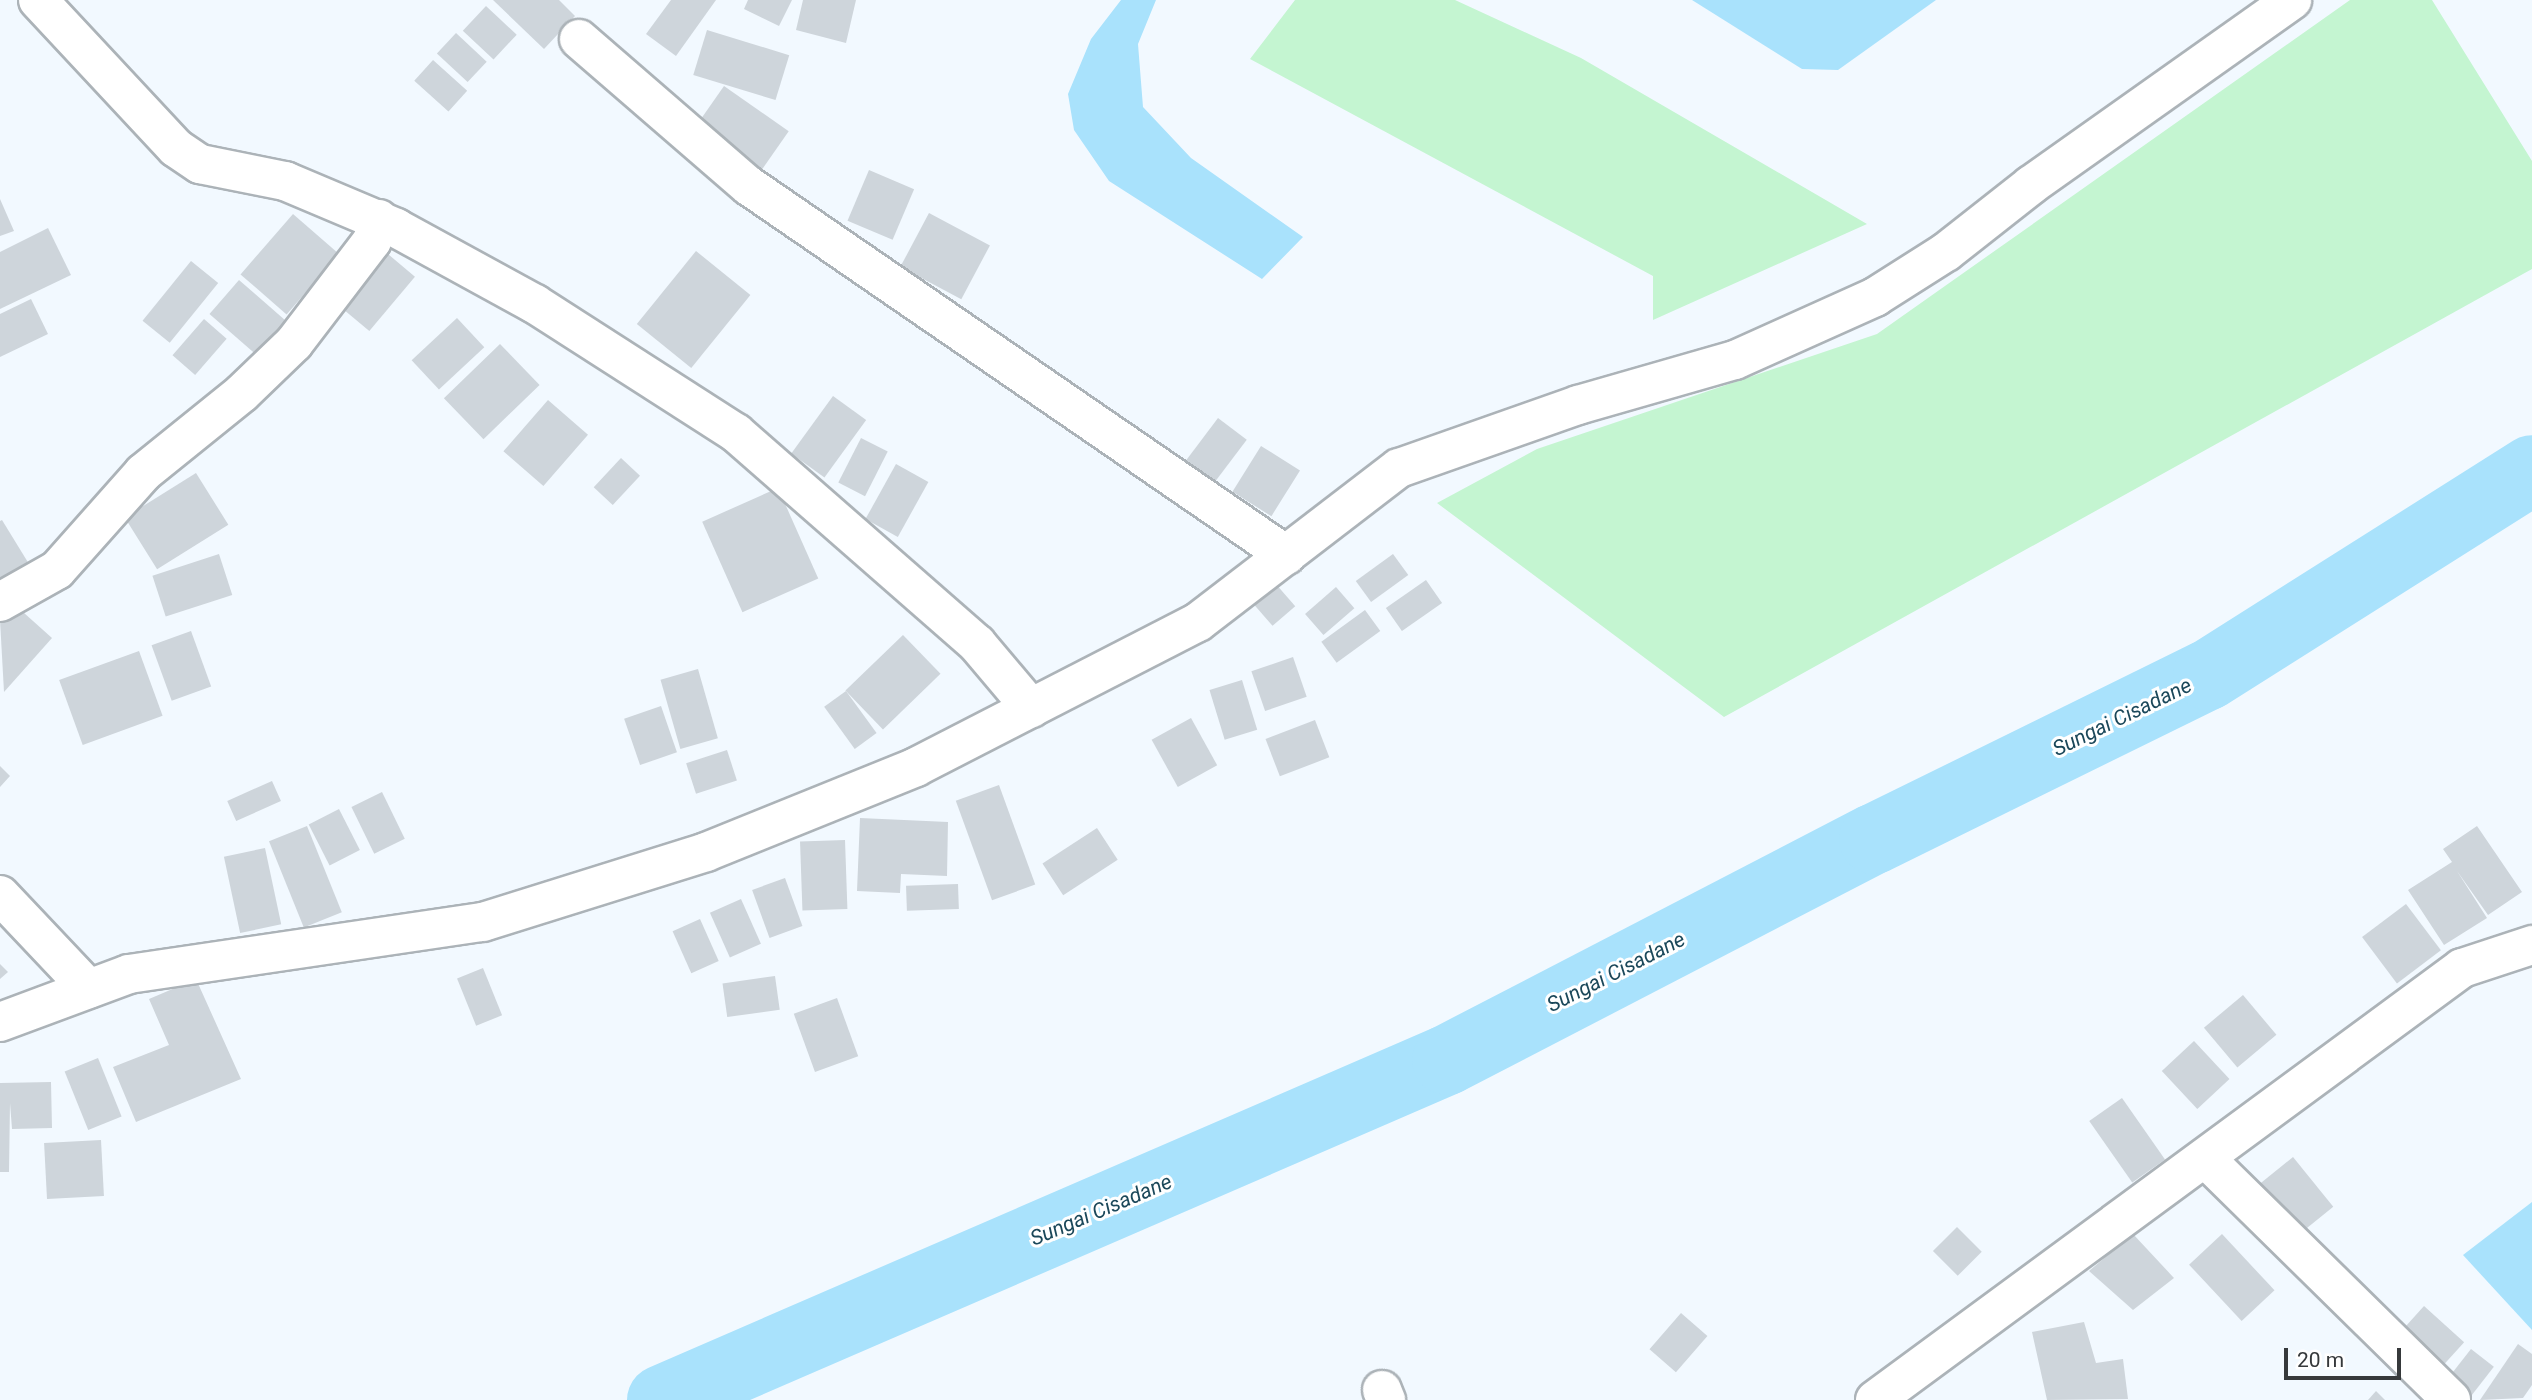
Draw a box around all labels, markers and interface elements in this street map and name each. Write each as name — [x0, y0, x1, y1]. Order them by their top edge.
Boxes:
water label: Sungai Cisadane — [2048, 672, 2196, 762]
water label: Sungai Cisadane — [1543, 926, 1689, 1018]
water label: Sungai Cisadane — [1026, 1169, 1176, 1251]
scale bar — [2287, 1334, 2404, 1378]
text: 20 m — [2297, 1348, 2344, 1372]

